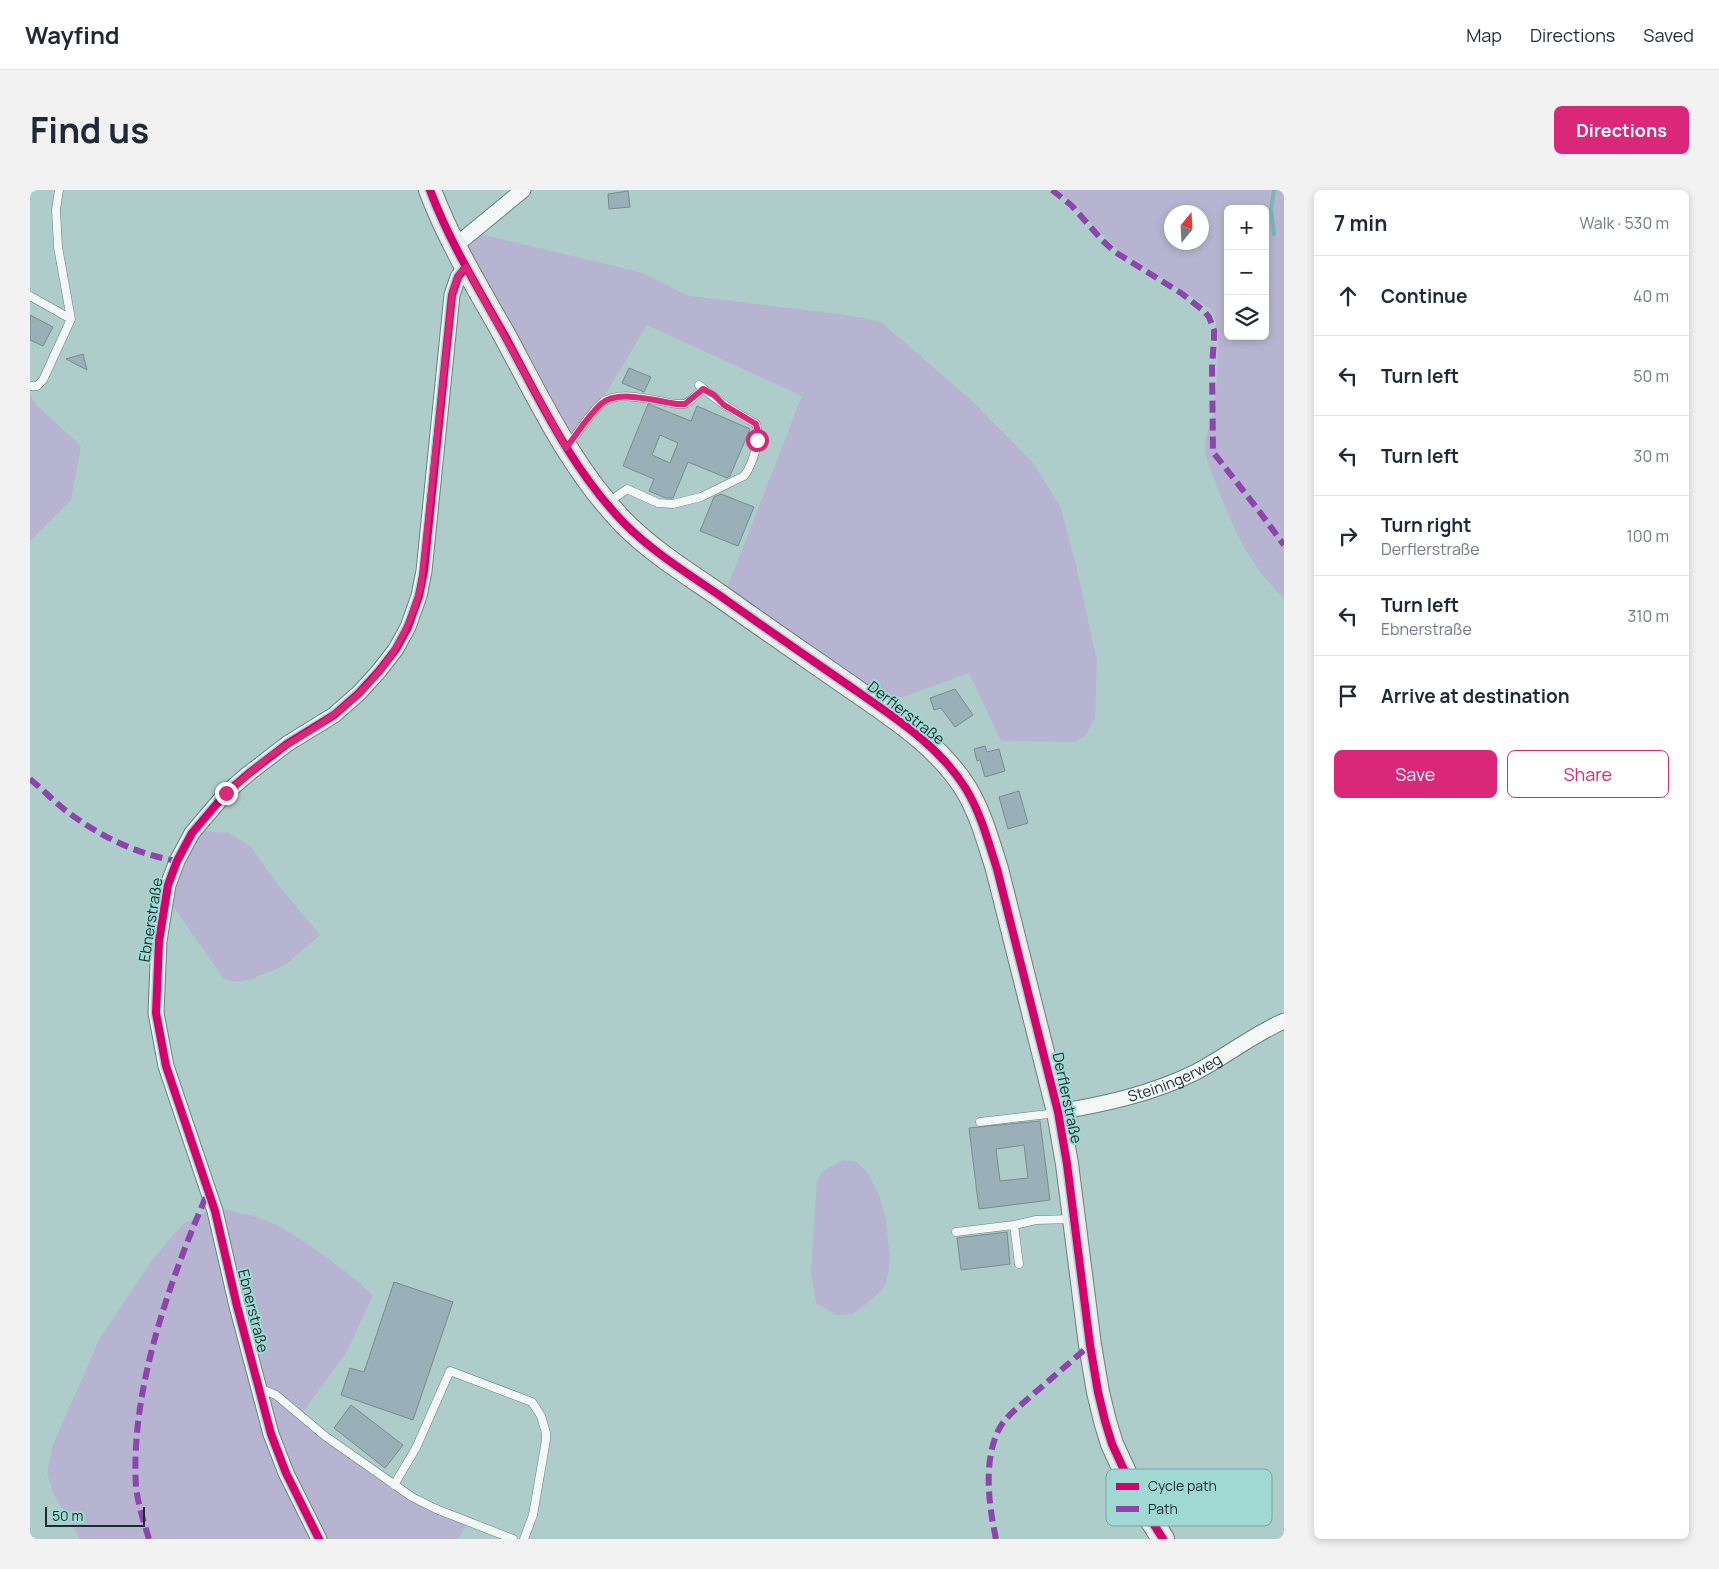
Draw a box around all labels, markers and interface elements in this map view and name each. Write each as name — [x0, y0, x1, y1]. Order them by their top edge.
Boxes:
text: Wayfind — [25, 18, 120, 51]
text: Map — [1466, 23, 1502, 47]
text: Directions — [1530, 23, 1615, 47]
text: Saved — [1643, 23, 1694, 47]
text: Find us — [30, 106, 149, 154]
button: Directions — [1554, 106, 1689, 154]
north arrow — [1164, 205, 1209, 250]
map controls — [1224, 205, 1269, 340]
button: + — [1224, 205, 1269, 250]
text: 7 min — [1334, 209, 1387, 237]
text: Walk · 530 m — [1580, 212, 1669, 234]
button: − — [1224, 250, 1269, 295]
icon: ahead — [1334, 282, 1362, 310]
text: Continue — [1381, 283, 1467, 309]
text: 40 m — [1633, 285, 1669, 307]
button: layers — [1224, 295, 1269, 340]
icon: left — [1334, 362, 1362, 390]
text: Turn left — [1381, 363, 1459, 389]
text: 50 m — [1633, 365, 1669, 387]
route start — [746, 429, 769, 452]
icon: left — [1334, 442, 1362, 470]
text: Turn left — [1381, 443, 1459, 469]
text: 30 m — [1634, 445, 1669, 467]
text: Turn right — [1381, 512, 1471, 538]
icon: right — [1334, 522, 1362, 550]
text: 100 m — [1626, 525, 1669, 547]
text: Derflerstraße — [1381, 538, 1480, 560]
text: Turn left — [1381, 592, 1459, 618]
icon: left — [1334, 602, 1362, 630]
text: 310 m — [1627, 605, 1669, 627]
text: Ebnerstraße — [1381, 618, 1472, 640]
street label: Derflerstraße — [863, 676, 949, 750]
icon: arrive — [1334, 682, 1362, 710]
text: Arrive at destination — [1381, 683, 1570, 709]
button: Save — [1334, 750, 1497, 798]
button: Share — [1507, 750, 1669, 798]
route end — [215, 782, 238, 805]
street label: Ebnerstraße — [133, 876, 168, 964]
street label: Steiningerweg — [1125, 1048, 1226, 1107]
street label: Derflerstraße — [1048, 1050, 1087, 1146]
street label: Ebnerstraße — [233, 1267, 274, 1355]
legend — [1106, 1469, 1272, 1526]
text: Cycle path — [1148, 1476, 1217, 1495]
text: Path — [1148, 1499, 1178, 1518]
scale bar — [45, 1504, 145, 1527]
text: 50 m — [52, 1506, 83, 1525]

